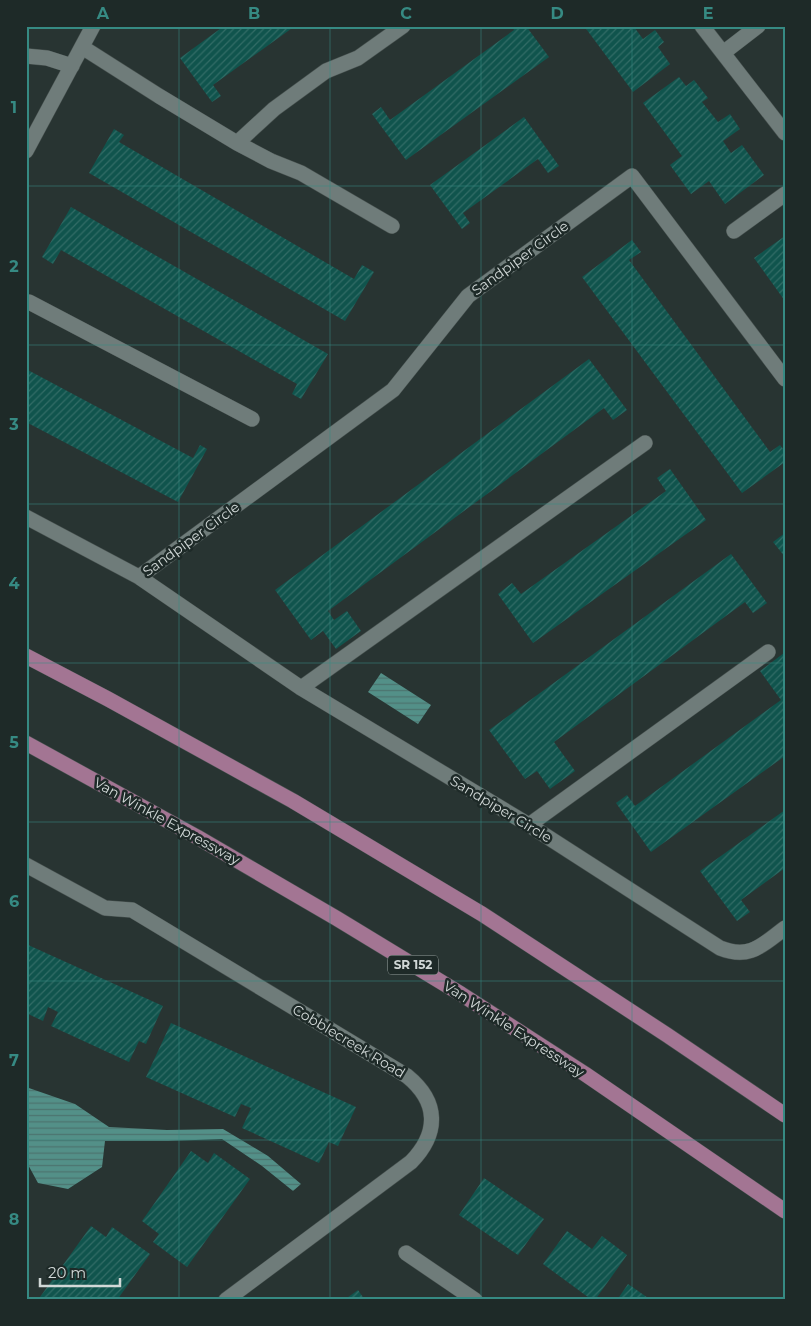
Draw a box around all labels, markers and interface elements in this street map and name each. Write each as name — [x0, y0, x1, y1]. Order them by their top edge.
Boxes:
text: A — [96, 4, 110, 23]
text: B — [248, 4, 260, 23]
text: C — [400, 4, 412, 23]
text: D — [550, 4, 564, 23]
text: E — [703, 4, 713, 23]
text: 1 — [11, 98, 17, 117]
street label: Sandpiper Circle — [468, 217, 572, 299]
text: 2 — [9, 257, 19, 276]
text: 3 — [8, 415, 19, 434]
street label: Sandpiper Circle — [139, 498, 243, 580]
text: 4 — [8, 574, 20, 593]
text: 5 — [9, 733, 19, 752]
street label: Sandpiper Circle — [447, 772, 555, 846]
street label: Van Winkle Expressway — [91, 773, 244, 869]
text: 6 — [9, 892, 19, 911]
road number: SR 152 — [388, 956, 438, 974]
street label: Van Winkle Expressway — [440, 977, 588, 1082]
street label: Cobblecreek Road — [289, 1000, 409, 1082]
text: 7 — [9, 1051, 19, 1070]
text: 8 — [9, 1210, 19, 1229]
scale bar — [40, 1256, 120, 1288]
text: 20 m — [48, 1263, 86, 1282]

